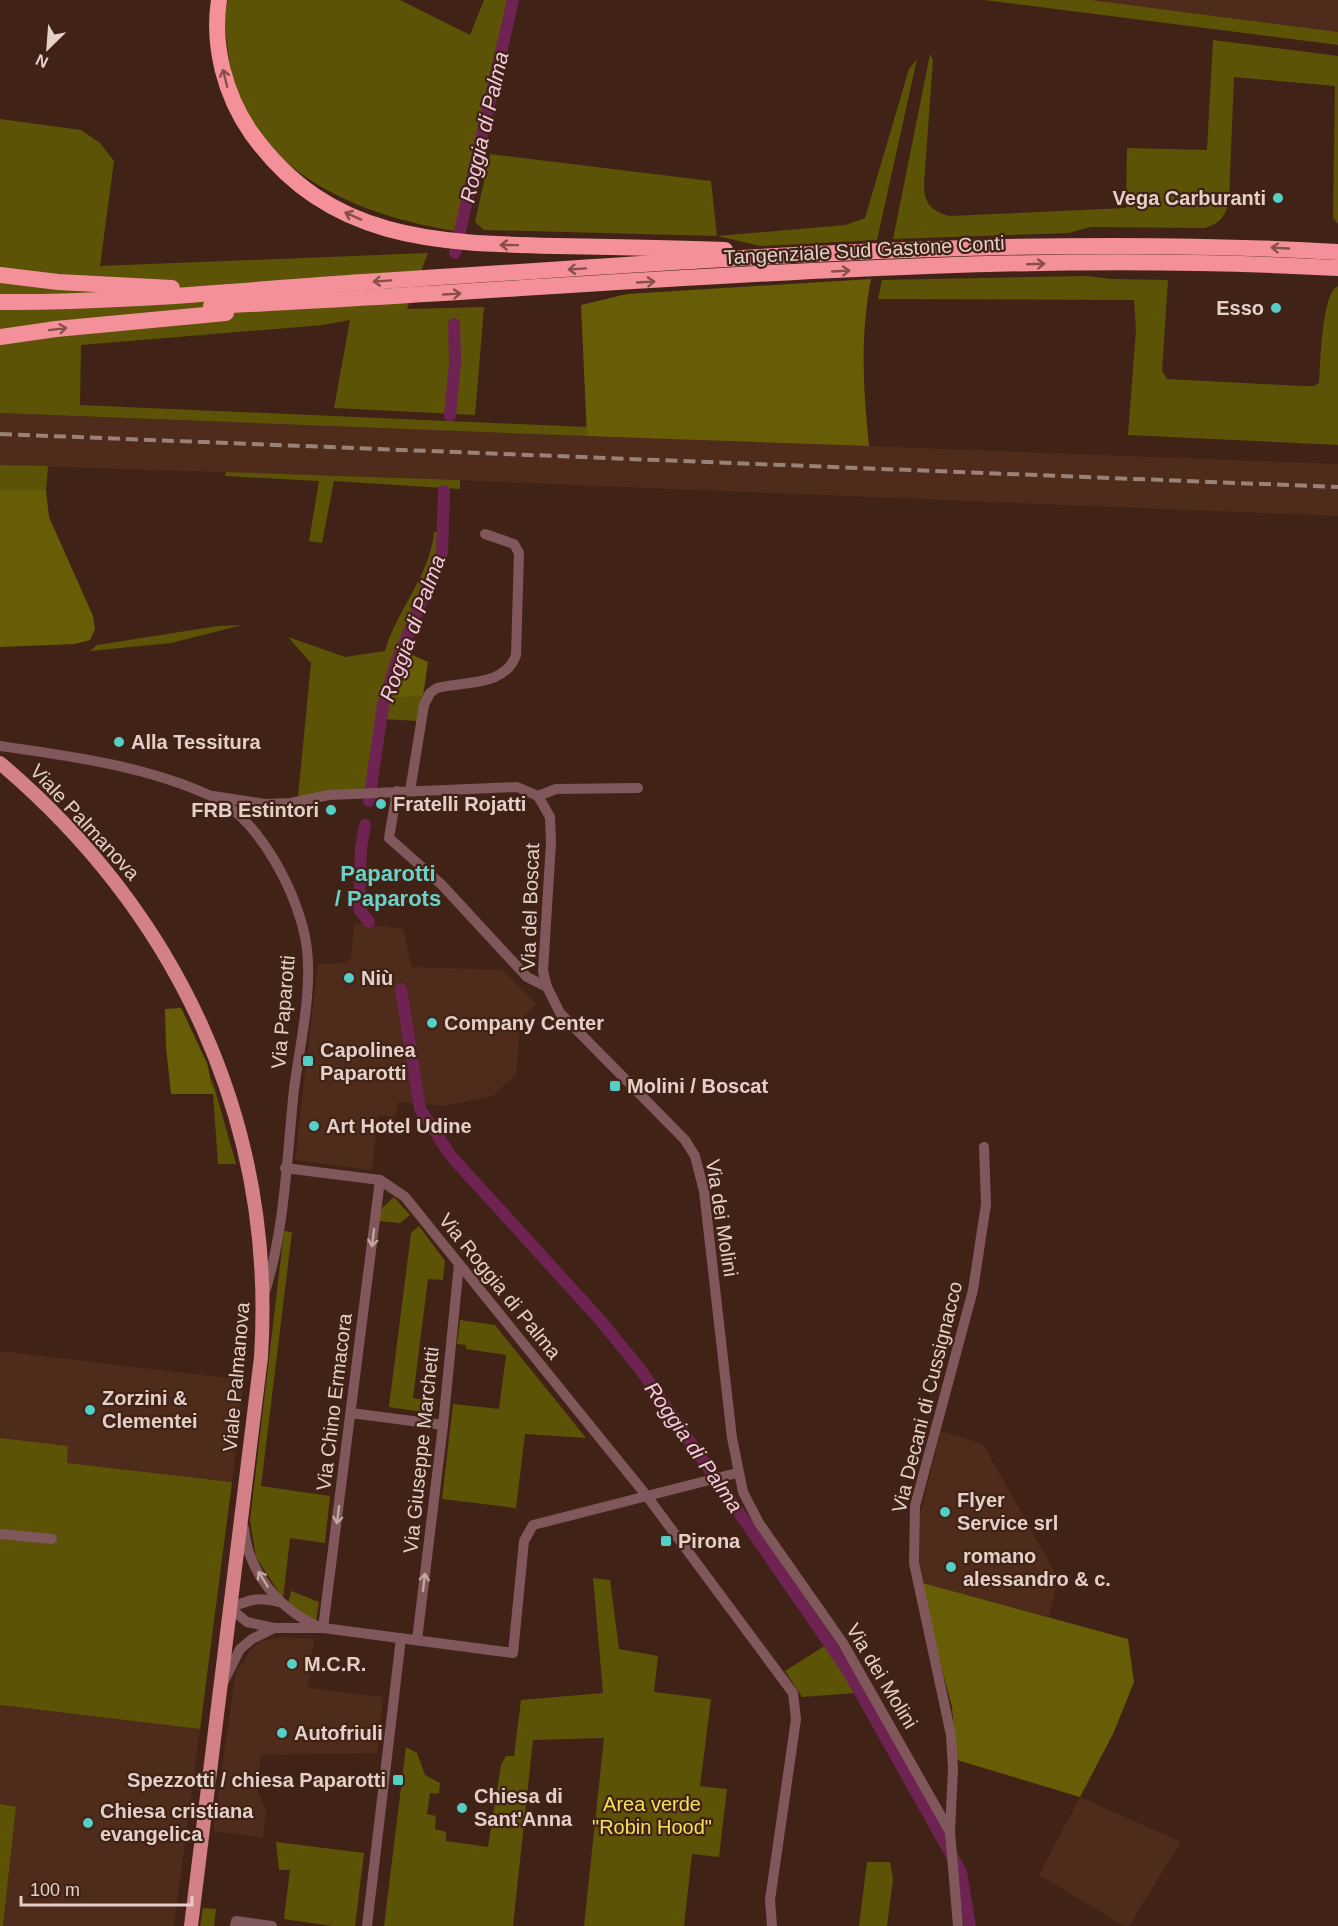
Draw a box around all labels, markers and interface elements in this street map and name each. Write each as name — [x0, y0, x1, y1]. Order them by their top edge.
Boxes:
north arrow — [18, 18, 78, 78]
water label: Roggia di Palma — [455, 49, 513, 205]
text: N — [33, 51, 51, 71]
one-way arrow — [219, 69, 231, 88]
place label: Vega Carburanti — [1113, 187, 1266, 209]
marker: Vega Carburanti — [1271, 191, 1285, 205]
one-way arrow — [344, 210, 362, 221]
street label: Tangenziale Sud Gastone Conti — [723, 232, 1005, 268]
one-way arrow — [500, 239, 520, 251]
one-way arrow — [1270, 243, 1290, 254]
one-way arrow — [1025, 258, 1045, 269]
one-way arrow — [568, 263, 588, 274]
one-way arrow — [830, 265, 850, 276]
one-way arrow — [373, 276, 393, 287]
one-way arrow — [636, 277, 656, 288]
one-way arrow — [441, 289, 461, 300]
place label: Esso — [1216, 297, 1264, 319]
marker: Esso — [1269, 301, 1283, 315]
one-way arrow — [47, 323, 67, 334]
water label: Roggia di Palma — [375, 552, 449, 704]
place label: Alla Tessitura — [131, 731, 262, 753]
marker: Alla Tessitura — [112, 735, 126, 749]
street label: Viale Palmanova — [26, 760, 145, 885]
place label: Fratelli Rojatti — [393, 793, 526, 815]
marker: Fratelli Rojatti — [374, 797, 388, 811]
place label: FRB Estintori — [191, 799, 319, 821]
marker: FRB Estintori — [324, 803, 338, 817]
street label: Via del Boscat — [517, 842, 543, 971]
district label: Paparotti / Paparots — [335, 861, 441, 911]
street label: Via Paparotti — [267, 954, 299, 1070]
place label: Niù — [361, 967, 393, 989]
marker: Niù — [342, 971, 356, 985]
place label: Company Center — [444, 1012, 604, 1034]
marker: Company Center — [425, 1016, 439, 1030]
place label: Capolinea Paparotti — [320, 1039, 416, 1084]
marker: Capolinea Paparotti — [301, 1054, 315, 1068]
place label: Molini / Boscat — [627, 1075, 768, 1097]
marker: Molini / Boscat — [608, 1079, 622, 1093]
place label: Art Hotel Udine — [326, 1115, 472, 1137]
marker: Art Hotel Udine — [307, 1119, 321, 1133]
street label: Via dei Molini — [702, 1158, 742, 1278]
street label: Via Roggia di Palma — [435, 1209, 566, 1364]
one-way arrow — [367, 1227, 378, 1247]
street label: Via Decani di Cussignacco — [888, 1279, 966, 1515]
street label: Viale Palmanova — [219, 1301, 254, 1453]
street label: Via Chino Ermacora — [312, 1311, 356, 1492]
street label: Via Giuseppe Marchetti — [399, 1346, 443, 1554]
water label: Roggia di Palma — [640, 1377, 748, 1517]
place label: Zorzini & Clementei — [102, 1387, 198, 1432]
marker: Zorzini & Clementei — [83, 1403, 97, 1417]
place label: Flyer Service srl — [957, 1489, 1058, 1534]
one-way arrow — [332, 1504, 343, 1524]
marker: Flyer Service srl — [938, 1505, 952, 1519]
place label: Pirona — [678, 1530, 741, 1552]
marker: Pirona — [659, 1534, 673, 1548]
place label: romano alessandro & c. — [963, 1545, 1111, 1590]
marker: romano alessandro & c. — [944, 1560, 958, 1574]
one-way arrow — [256, 1571, 268, 1588]
one-way arrow — [419, 1573, 430, 1593]
street label: Via dei Molini — [842, 1620, 922, 1732]
place label: M.C.R. — [304, 1653, 366, 1675]
marker: M.C.R. — [285, 1657, 299, 1671]
place label: Autofriuli — [294, 1722, 383, 1744]
marker: Autofriuli — [275, 1726, 289, 1740]
place label: Spezzotti / chiesa Paparotti — [127, 1769, 386, 1791]
marker: Spezzotti / chiesa Paparotti — [391, 1773, 405, 1787]
place label: Chiesa di Sant'Anna — [474, 1785, 573, 1830]
park label: Area verde "Robin Hood" — [592, 1793, 712, 1838]
place label: Chiesa cristiana evangelica — [100, 1800, 254, 1845]
marker: Chiesa di Sant'Anna — [455, 1801, 469, 1815]
marker: Chiesa cristiana evangelica — [81, 1816, 95, 1830]
scale bar — [21, 1869, 192, 1907]
text: 100 m — [30, 1880, 80, 1900]

